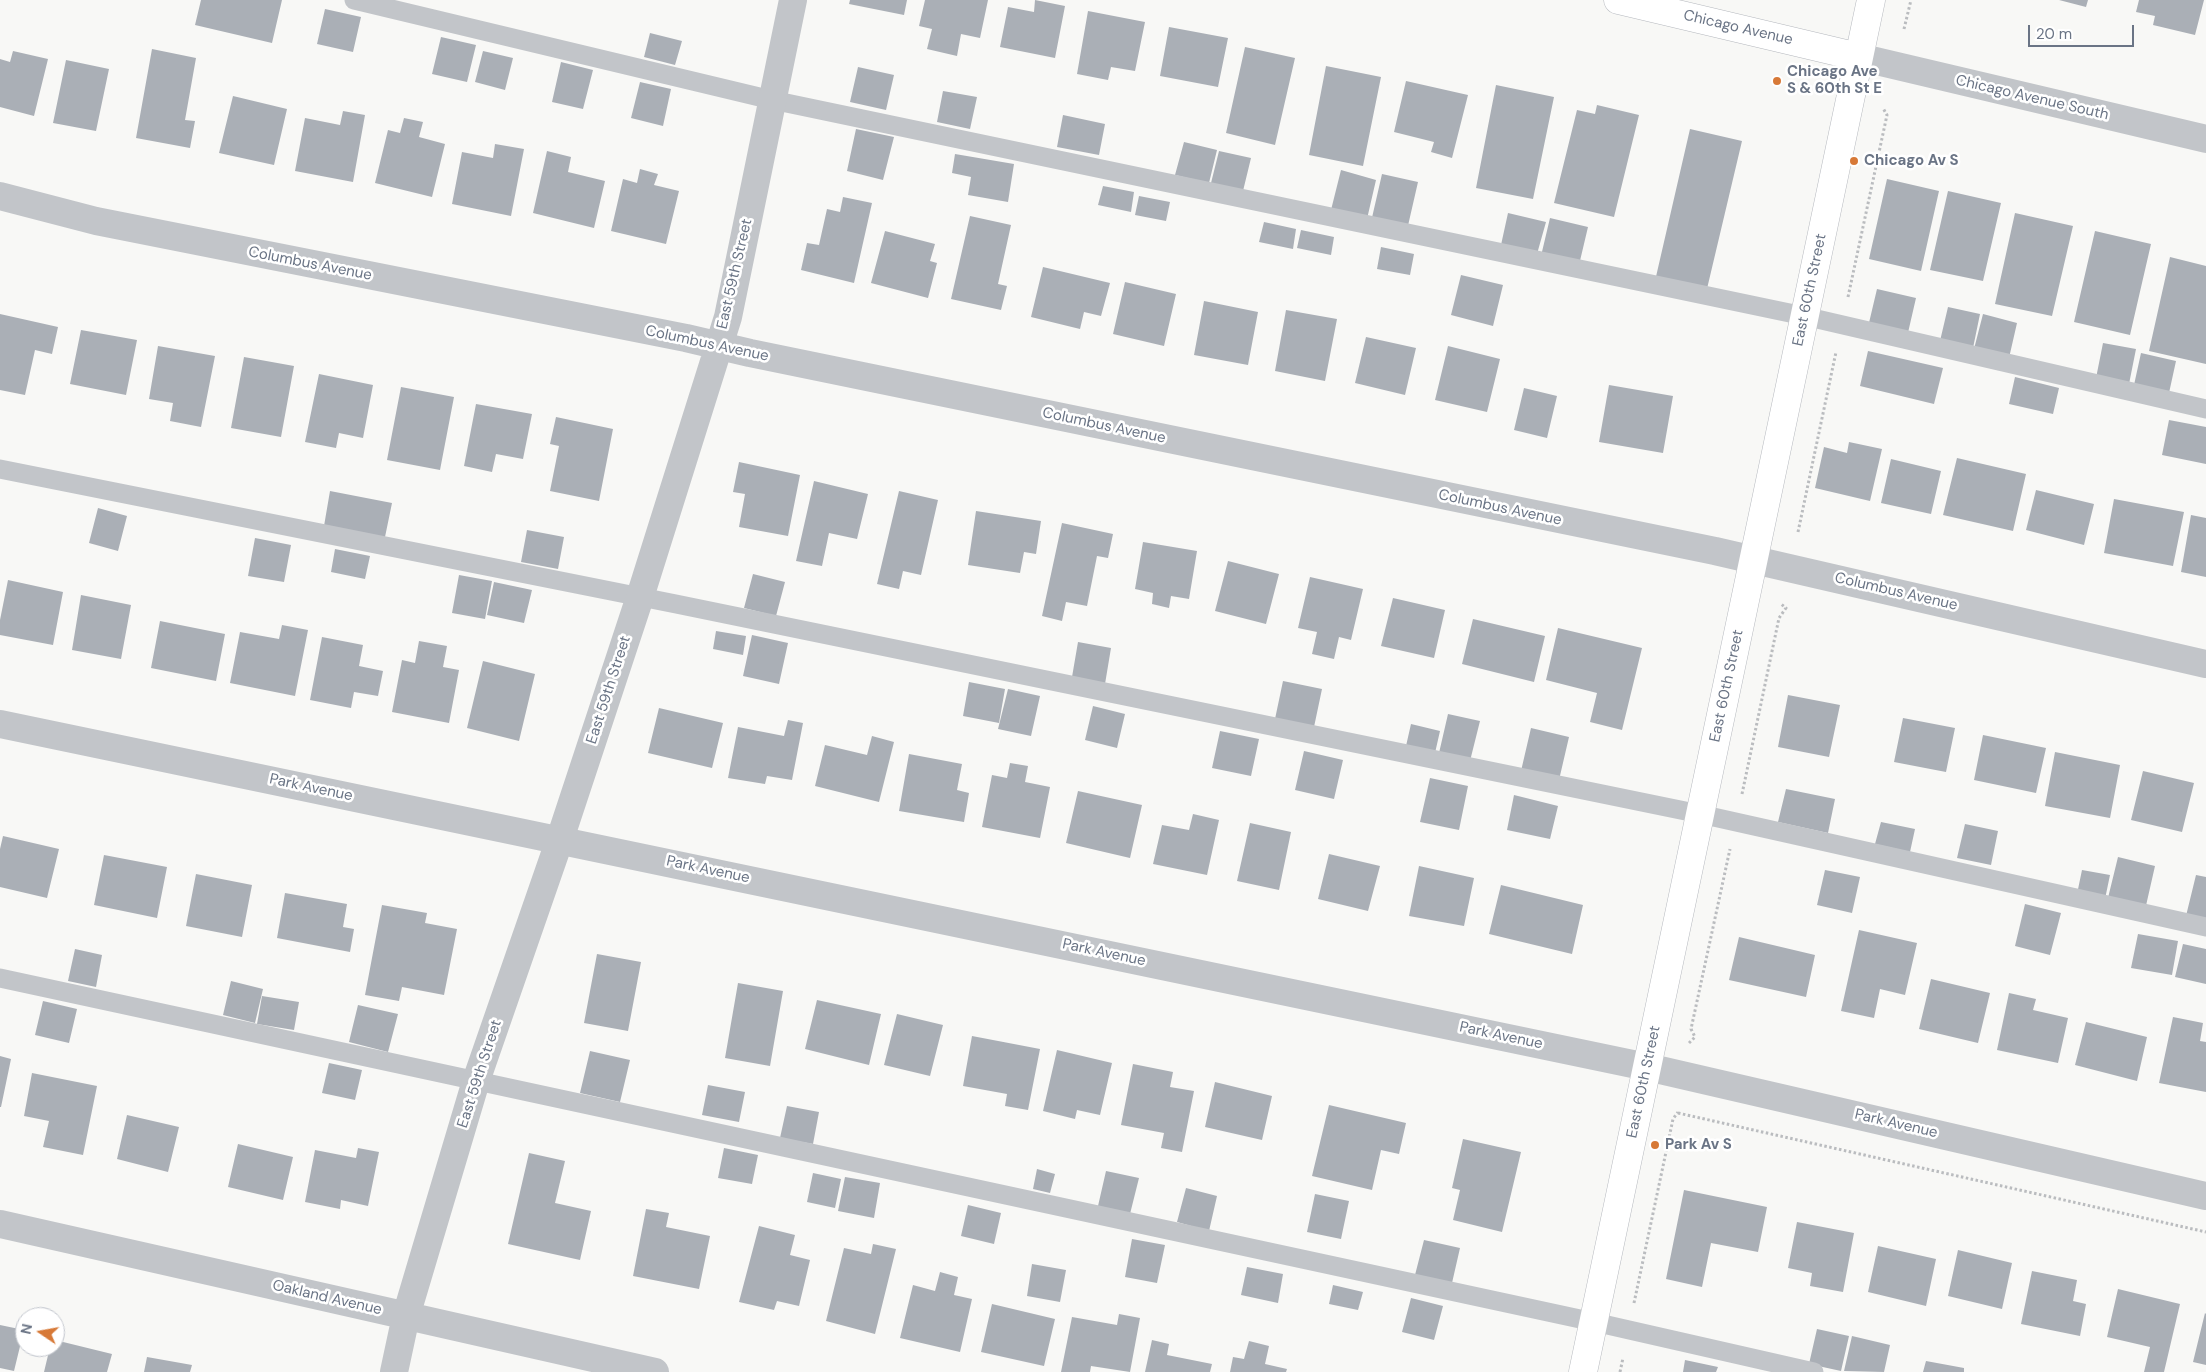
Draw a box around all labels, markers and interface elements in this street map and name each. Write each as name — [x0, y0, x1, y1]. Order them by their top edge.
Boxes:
street label: Chicago Avenue — [1682, 7, 1794, 49]
scale bar — [2031, 15, 2137, 47]
text: 20 m — [2036, 24, 2072, 44]
place label: Chicago Ave S & 60th St E — [1787, 63, 1882, 98]
street label: Chicago Avenue South — [1954, 72, 2110, 124]
marker: Chicago Ave S & 60th St E — [1771, 75, 1783, 87]
place label: Chicago Av S — [1864, 152, 1959, 170]
marker: Chicago Av S — [1848, 155, 1860, 167]
street label: East 59th Street — [714, 217, 756, 331]
street label: East 60th Street — [1789, 232, 1831, 348]
street label: Columbus Avenue — [247, 243, 373, 285]
street label: Columbus Avenue — [644, 322, 770, 366]
street label: Columbus Avenue — [1041, 404, 1167, 448]
street label: Columbus Avenue — [1437, 486, 1563, 530]
street label: Columbus Avenue — [1833, 569, 1959, 615]
street label: East 60th Street — [1706, 628, 1748, 744]
street label: East 59th Street — [583, 634, 635, 746]
street label: Park Avenue — [268, 770, 354, 806]
street label: Park Avenue — [665, 852, 751, 888]
street label: Park Avenue — [1061, 935, 1147, 971]
street label: East 59th Street — [454, 1018, 506, 1130]
street label: Park Avenue — [1458, 1018, 1544, 1054]
street label: East 60th Street — [1623, 1024, 1665, 1140]
street label: Park Avenue — [1853, 1106, 1939, 1142]
place label: Park Av S — [1665, 1136, 1732, 1154]
marker: Park Av S — [1649, 1139, 1661, 1151]
street label: Oakland Avenue — [271, 1277, 383, 1319]
north arrow — [15, 1307, 65, 1357]
text: N — [16, 1322, 36, 1336]

